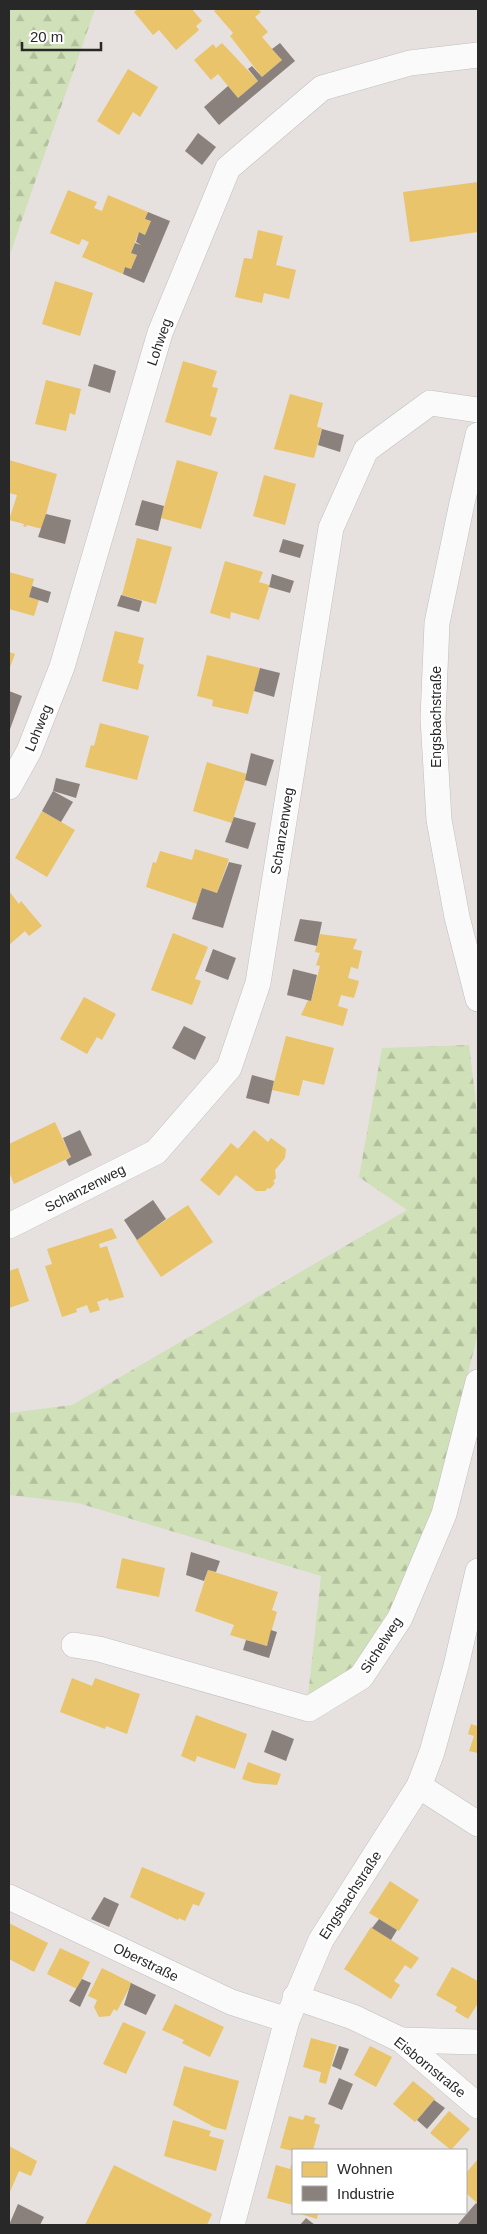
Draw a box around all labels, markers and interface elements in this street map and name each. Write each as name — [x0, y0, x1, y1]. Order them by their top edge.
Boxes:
scale bar — [22, 20, 101, 52]
text: 20 m — [30, 28, 63, 45]
street label: Lohweg — [143, 316, 175, 368]
street label: Engsbachstraße — [428, 666, 444, 768]
street label: Lohweg — [21, 702, 55, 754]
street label: Schanzenweg — [267, 786, 297, 876]
street label: Schanzenweg — [42, 1161, 128, 1215]
street label: Sichelweg — [357, 1614, 405, 1676]
street label: Engsbachstraße — [316, 1848, 385, 1942]
street label: Oberstraße — [111, 1939, 182, 1985]
street label: Eisbornstraße — [391, 2033, 469, 2101]
legend — [292, 2149, 467, 2214]
text: Wohnen — [337, 2160, 393, 2177]
text: Industrie — [337, 2185, 395, 2202]

